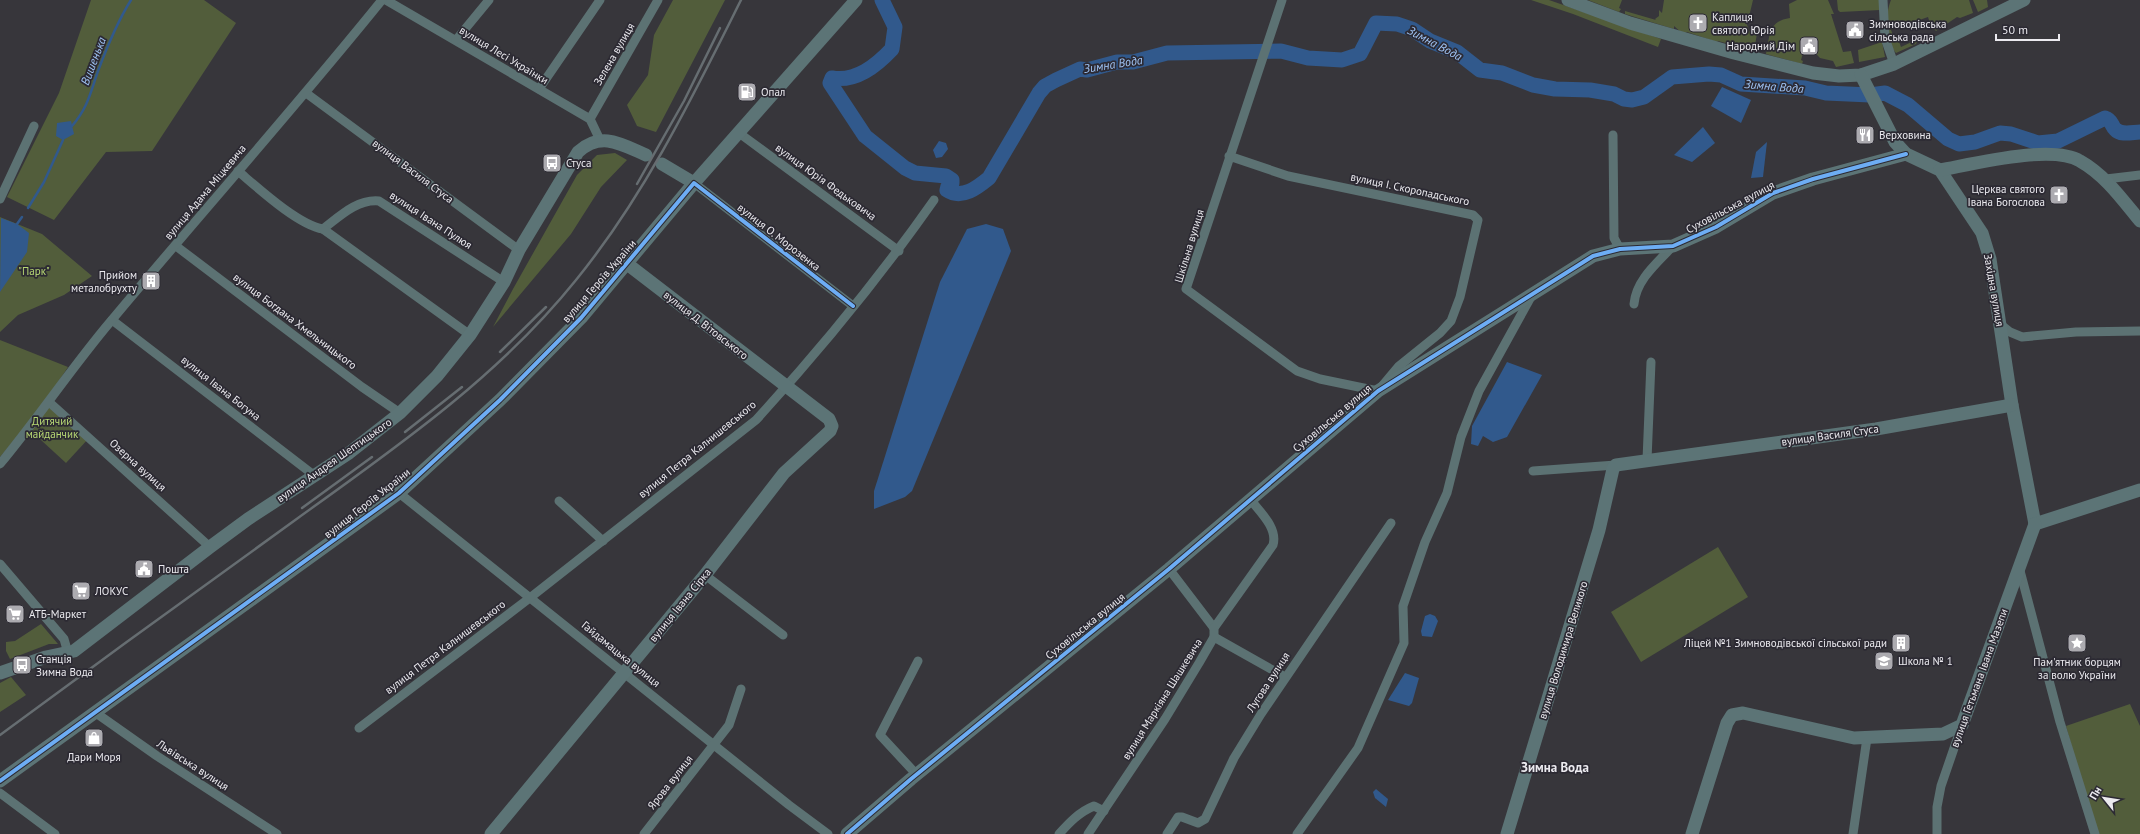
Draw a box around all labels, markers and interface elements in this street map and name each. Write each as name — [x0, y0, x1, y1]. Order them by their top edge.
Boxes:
place label: Каплиця святого Юрія — [1712, 10, 1774, 37]
church icon: Каплиця святого Юрія — [1687, 12, 1709, 34]
scale bar — [1996, 16, 2059, 42]
place label: Зимноводівська сільська рада — [1869, 17, 1946, 44]
public building icon: Зимноводівська сільська рада — [1844, 19, 1866, 41]
street label: Зелена вулиця — [590, 20, 638, 88]
water label: Зимна Вода — [1405, 22, 1465, 64]
text: 50 m — [2002, 22, 2028, 37]
street label: вулиця Лесі Українки — [457, 23, 551, 87]
water label: Вишенька — [77, 35, 109, 87]
public building icon: Народний Дім — [1798, 35, 1820, 57]
place label: Народний Дім — [1726, 39, 1795, 53]
water label: Зимна Вода — [1082, 52, 1144, 76]
water label: Зимна Вода — [1744, 76, 1804, 96]
fuel station icon: Опал — [736, 81, 758, 103]
place label: Опал — [761, 85, 785, 99]
restaurant icon: Верховина — [1854, 124, 1876, 146]
place label: Верховина — [1879, 128, 1931, 142]
street label: вулиця Василя Стуса — [370, 136, 456, 206]
street label: вулиця Юрія Федьковича — [773, 141, 879, 223]
street label: вулиця Адама Міцкевича — [161, 142, 249, 242]
bus stop icon: Стуса — [541, 152, 563, 174]
place label: Стуса — [566, 156, 591, 170]
street label: вулиця І. Скоропадського — [1349, 170, 1471, 208]
street label: Суховільська вулиця — [1683, 178, 1777, 236]
place label: Церква святого Івана Богослова — [1967, 182, 2045, 209]
church icon: Церква святого Івана Богослова — [2048, 184, 2070, 206]
street label: вулиця Івана Пулюя — [387, 188, 475, 252]
street label: вулиця О. Морозенка — [735, 200, 823, 274]
street label: Шкільна вулиця — [1171, 208, 1207, 284]
street label: вулиця Героїв України — [559, 237, 639, 325]
street label: Західна вулиця — [1981, 253, 2007, 327]
park label: "Парк" — [18, 264, 50, 278]
place label: Прийом металобрухту — [71, 268, 138, 295]
building icon: Прийом металобрухту — [140, 270, 162, 292]
street label: вулиця Богдана Хмельницького — [230, 270, 360, 372]
street label: вулиця Д. Вітовського — [661, 288, 751, 362]
street label: вулиця Івана Богуна — [178, 353, 264, 423]
street label: Суховільська вулиця — [1290, 381, 1374, 455]
street label: вулиця Петра Калнишевського — [635, 397, 759, 501]
park label: Дитячий майданчик — [26, 414, 79, 441]
street label: вулиця Андрея Шептицького — [274, 415, 394, 505]
street label: вулиця Василя Стуса — [1780, 421, 1880, 449]
street label: Озерна вулиця — [107, 436, 169, 494]
street label: вулиця Героїв України — [321, 465, 413, 541]
public building icon: Пошта — [133, 558, 155, 580]
place label: Пошта — [158, 562, 189, 576]
street label: вулиця Івана Сірка — [646, 565, 714, 645]
street label: вулиця Володимира Великого — [1535, 579, 1591, 721]
supermarket icon: ЛОКУС — [70, 580, 92, 602]
place label: ЛОКУС — [94, 584, 128, 598]
street label: Суховільська вулиця — [1042, 590, 1128, 662]
street label: вулиця Петра Калнишевського — [382, 597, 508, 697]
supermarket icon: АТБ-Маркет — [4, 603, 26, 625]
place label: АТБ-Маркет — [29, 607, 87, 621]
street label: вулиця Гетьмана Івана Мазепи — [1947, 607, 2011, 749]
street label: Гайдамацька вулиця — [579, 618, 663, 690]
building icon: Ліцей №1 Зимноводівської сільської ради — [1890, 632, 1912, 654]
place icon: Пам'ятник борцям за волю України — [2066, 632, 2088, 654]
street label: вулиця Маркіяна Шашкевича — [1119, 636, 1205, 762]
place label: Ліцей №1 Зимноводівської сільської ради — [1683, 636, 1887, 650]
street label: Лугова вулиця — [1243, 649, 1293, 716]
school or university icon: Школа № 1 — [1873, 650, 1895, 672]
place label: Станція Зимна Вода — [36, 652, 93, 679]
bus stop icon: Станція Зимна Вода — [11, 654, 33, 676]
place label: Школа № 1 — [1898, 654, 1953, 668]
place label: Пам'ятник борцям за волю України — [2033, 655, 2121, 682]
shop icon: Дари Моря — [83, 727, 105, 749]
street label: Львівська вулиця — [154, 736, 232, 793]
place label: Дари Моря — [67, 750, 121, 764]
street label: Ярова вулиця — [644, 752, 696, 812]
district label: Зимна Вода — [1521, 759, 1589, 776]
north arrow — [2084, 778, 2124, 818]
text: Пн — [2086, 784, 2105, 802]

